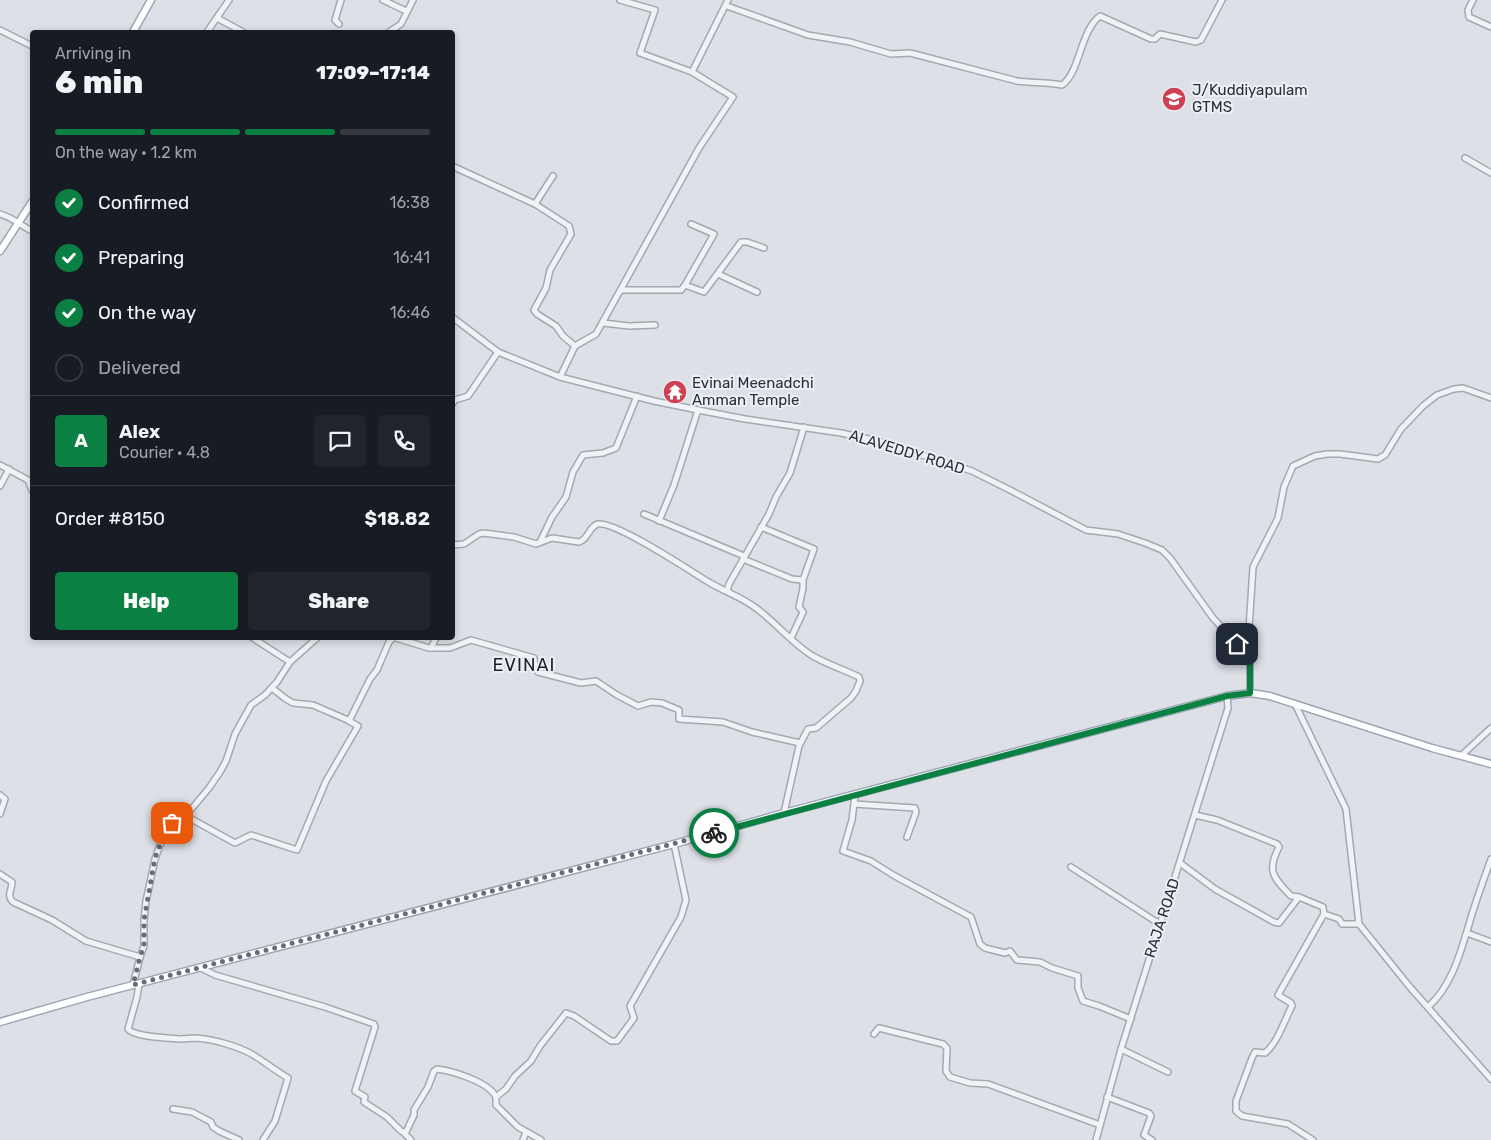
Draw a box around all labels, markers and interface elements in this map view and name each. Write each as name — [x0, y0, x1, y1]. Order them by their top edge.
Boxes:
text: Arriving in — [55, 44, 131, 63]
text: 17:09–17:14 — [316, 61, 430, 84]
text: 6 min — [55, 63, 143, 101]
place label: J/Kuddiyapulam GTMS — [1192, 81, 1308, 116]
school or university icon: J/Kuddiyapulam GTMS — [1161, 86, 1187, 112]
text: On the way · 1.2 km — [55, 143, 197, 162]
icon: check — [55, 189, 83, 217]
text: Confirmed — [98, 191, 189, 214]
text: 16:38 — [390, 193, 430, 212]
icon: check — [55, 244, 83, 272]
text: Preparing — [98, 246, 184, 269]
text: 16:41 — [393, 248, 430, 267]
icon: check — [55, 299, 83, 327]
text: On the way — [98, 301, 196, 324]
text: 16:46 — [390, 303, 430, 322]
text: Delivered — [98, 356, 181, 379]
place label: Evinai Meenadchi Amman Temple — [692, 374, 814, 409]
temple icon: Evinai Meenadchi Amman Temple — [662, 379, 688, 405]
button: chat — [314, 415, 366, 467]
button: phone — [378, 415, 430, 467]
text: Alex — [119, 420, 160, 443]
street label: ALAVEDDY ROAD — [847, 426, 967, 478]
text: A — [74, 429, 88, 452]
text: Courier · 4.8 — [119, 443, 210, 462]
text: Order #8150 — [55, 507, 165, 530]
text: $18.82 — [365, 507, 430, 530]
button: Help — [55, 572, 238, 630]
button: Share — [248, 572, 430, 630]
pin — [1216, 623, 1258, 665]
icon: home — [1223, 630, 1251, 658]
district label: EVINAI — [493, 654, 555, 676]
pin — [151, 802, 193, 844]
courier — [689, 808, 739, 858]
icon: bag — [158, 809, 186, 837]
icon: bike — [700, 819, 728, 847]
street label: RAJA ROAD — [1141, 876, 1183, 960]

